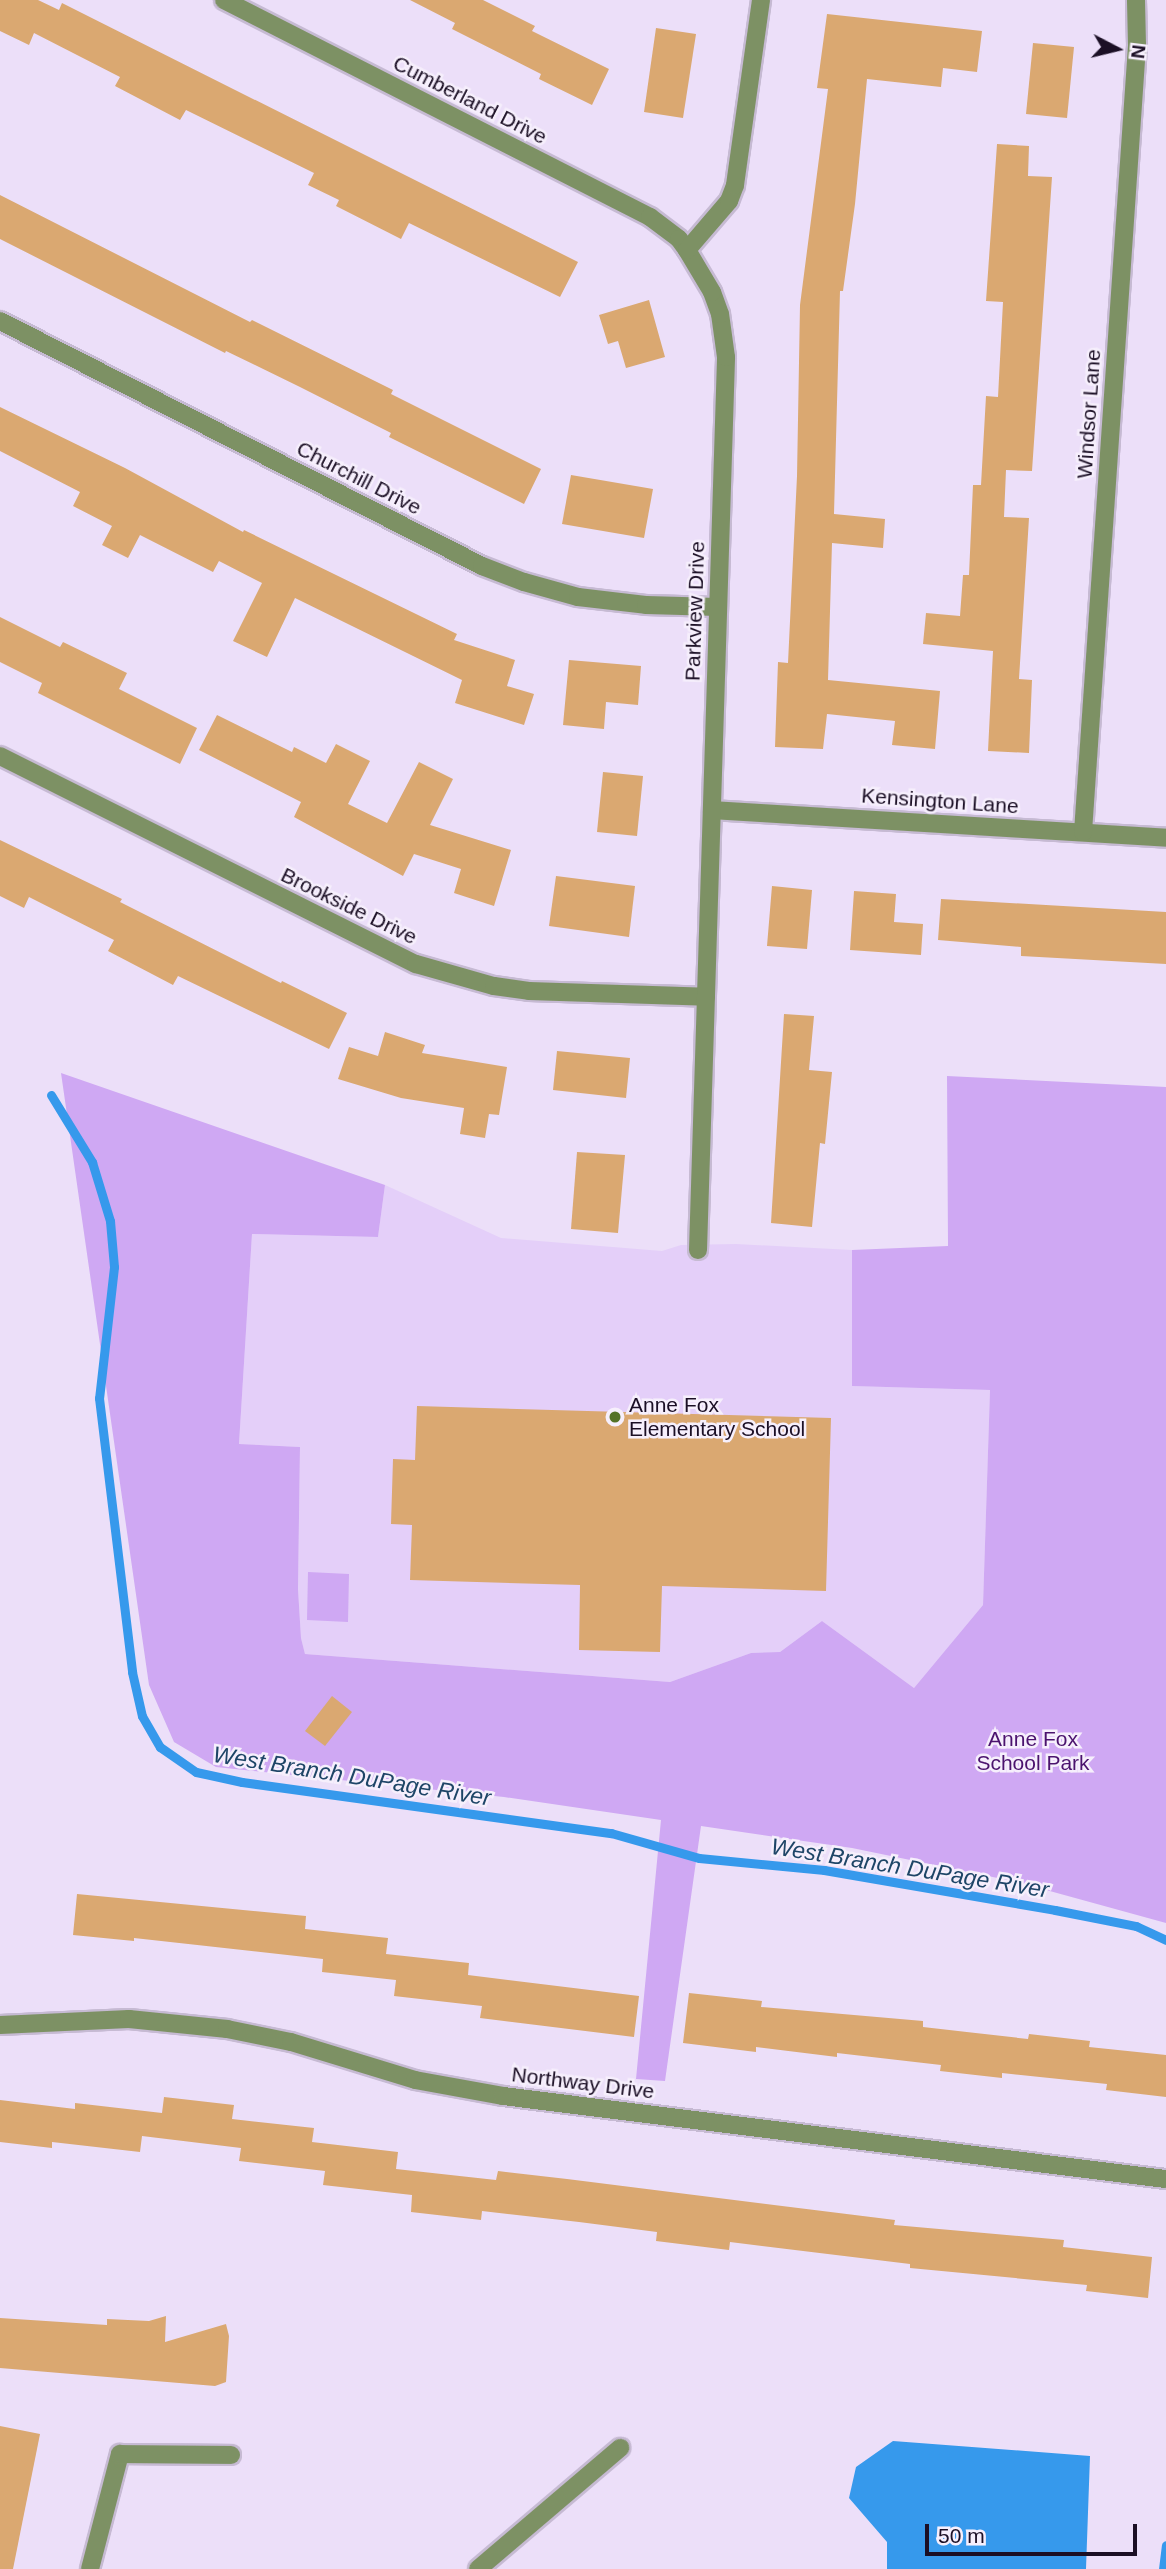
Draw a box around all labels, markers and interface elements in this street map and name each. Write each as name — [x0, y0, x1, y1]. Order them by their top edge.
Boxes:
north arrow — [1082, 14, 1152, 84]
text: N — [1127, 44, 1150, 60]
street label: Cumberland Drive — [389, 50, 551, 150]
street label: Windsor Lane — [1072, 348, 1106, 480]
street label: Churchill Drive — [292, 436, 426, 520]
street label: Parkview Drive — [680, 541, 710, 681]
street label: Kensington Lane — [860, 783, 1020, 819]
street label: Brookside Drive — [277, 862, 421, 950]
place label: Anne Fox Elementary School — [629, 1392, 805, 1442]
marker: Anne Fox Elementary School — [607, 1409, 623, 1425]
park label: Anne Fox School Park — [976, 1726, 1090, 1776]
water label: West Branch DuPage River — [211, 1740, 493, 1812]
water label: West Branch DuPage River — [769, 1832, 1051, 1904]
street label: Northway Drive — [510, 2062, 656, 2104]
scale bar — [928, 2510, 1140, 2554]
text: 50 m — [938, 2524, 985, 2547]

